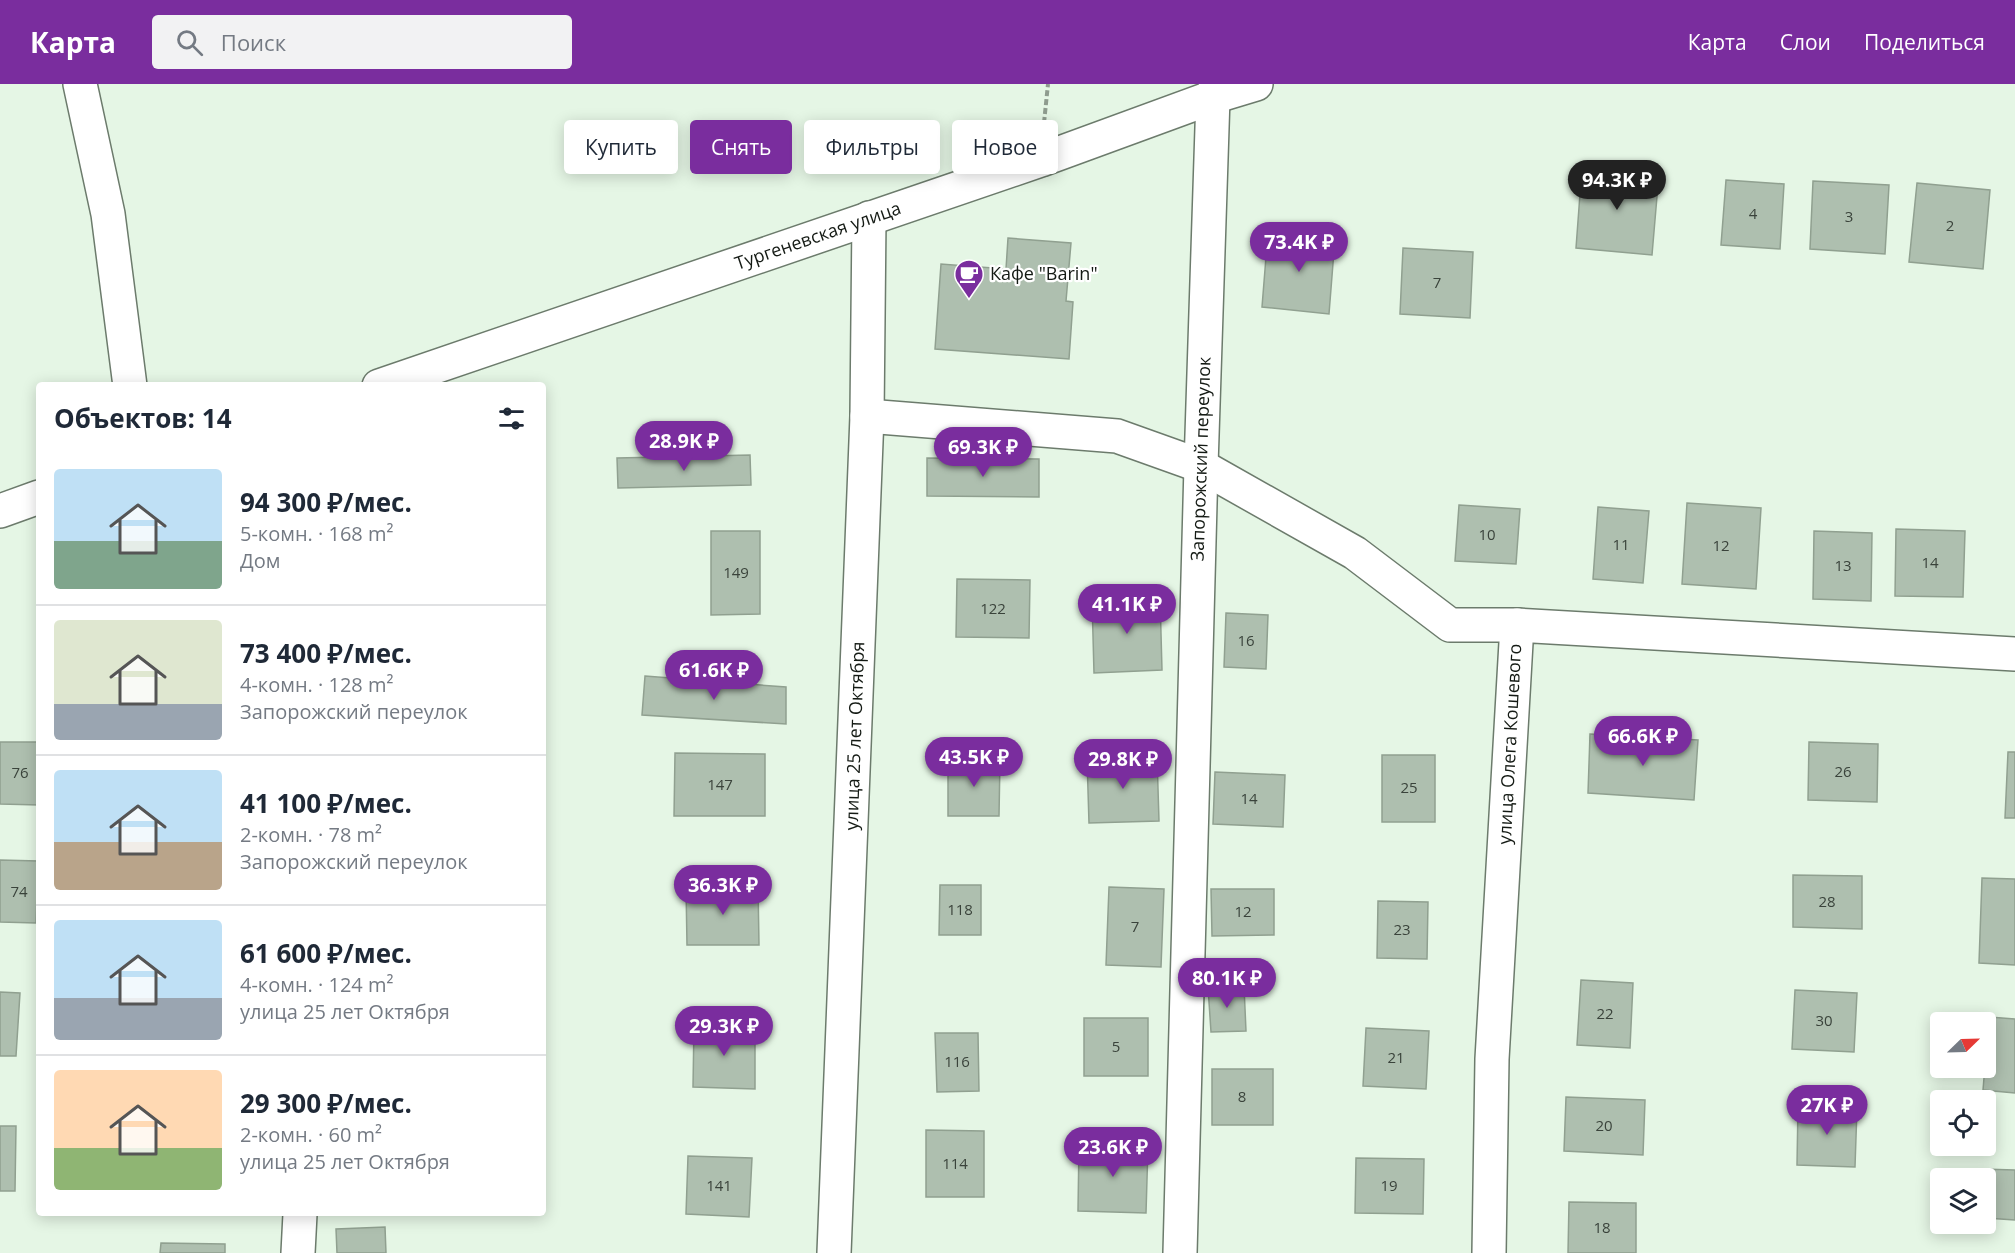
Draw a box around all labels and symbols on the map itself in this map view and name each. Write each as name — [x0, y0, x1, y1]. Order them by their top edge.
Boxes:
pin: 94.3K ₽ — [1562, 160, 1672, 211]
street label: Тургеневская улица — [731, 195, 904, 275]
house number: 4 — [1749, 203, 1758, 223]
house number: 3 — [1845, 206, 1853, 226]
house number: 2 — [1946, 215, 1954, 235]
pin: 73.4K ₽ — [1244, 222, 1354, 273]
cafe icon: Кафе "Barin" — [953, 258, 985, 300]
place label: Кафе "Barin" — [990, 261, 1098, 285]
house number: 7 — [1433, 272, 1441, 292]
street label: Запорожский переулок — [1184, 355, 1216, 562]
pin: 28.9K ₽ — [629, 421, 739, 472]
pin: 69.3K ₽ — [928, 427, 1038, 478]
house number: 10 — [1478, 524, 1496, 544]
house number: 11 — [1612, 534, 1630, 554]
house number: 12 — [1712, 535, 1730, 555]
house number: 14 — [1921, 552, 1939, 572]
house number: 13 — [1834, 555, 1852, 575]
house number: 149 — [723, 562, 749, 582]
pin: 41.1K ₽ — [1072, 584, 1182, 635]
house number: 122 — [980, 598, 1006, 618]
house number: 16 — [1237, 630, 1255, 650]
street label: улица 25 лет Октября — [839, 641, 869, 831]
street label: улица Олега Кошевого — [1492, 643, 1526, 845]
pin: 61.6K ₽ — [659, 650, 769, 701]
pin: 66.6K ₽ — [1588, 716, 1698, 767]
pin: 43.5K ₽ — [919, 737, 1029, 788]
pin: 29.8K ₽ — [1068, 739, 1178, 790]
house number: 26 — [1834, 761, 1852, 781]
house number: 76 — [11, 762, 29, 782]
house number: 147 — [707, 774, 733, 794]
house number: 25 — [1400, 777, 1418, 797]
house number: 14 — [1240, 788, 1258, 808]
pin: 36.3K ₽ — [668, 865, 778, 916]
house number: 74 — [10, 881, 28, 901]
house number: 28 — [1818, 891, 1836, 911]
house number: 118 — [947, 899, 973, 919]
house number: 12 — [1234, 901, 1252, 921]
house number: 7 — [1131, 916, 1139, 936]
house number: 23 — [1393, 919, 1411, 939]
pin: 80.1K ₽ — [1172, 958, 1282, 1009]
house number: 22 — [1596, 1003, 1614, 1023]
pin: 29.3K ₽ — [669, 1006, 779, 1057]
house number: 30 — [1815, 1010, 1833, 1030]
north arrow — [1930, 1012, 1996, 1078]
house number: 5 — [1112, 1036, 1120, 1056]
house number: 21 — [1387, 1047, 1405, 1067]
house number: 116 — [944, 1051, 970, 1071]
pin: 27K ₽ — [1785, 1085, 1869, 1136]
house number: 8 — [1238, 1086, 1246, 1106]
house number: 20 — [1595, 1115, 1613, 1135]
pin: 23.6K ₽ — [1058, 1127, 1168, 1178]
house number: 114 — [942, 1153, 968, 1173]
house number: 141 — [706, 1175, 732, 1195]
house number: 19 — [1380, 1175, 1398, 1195]
house number: 18 — [1593, 1217, 1611, 1237]

